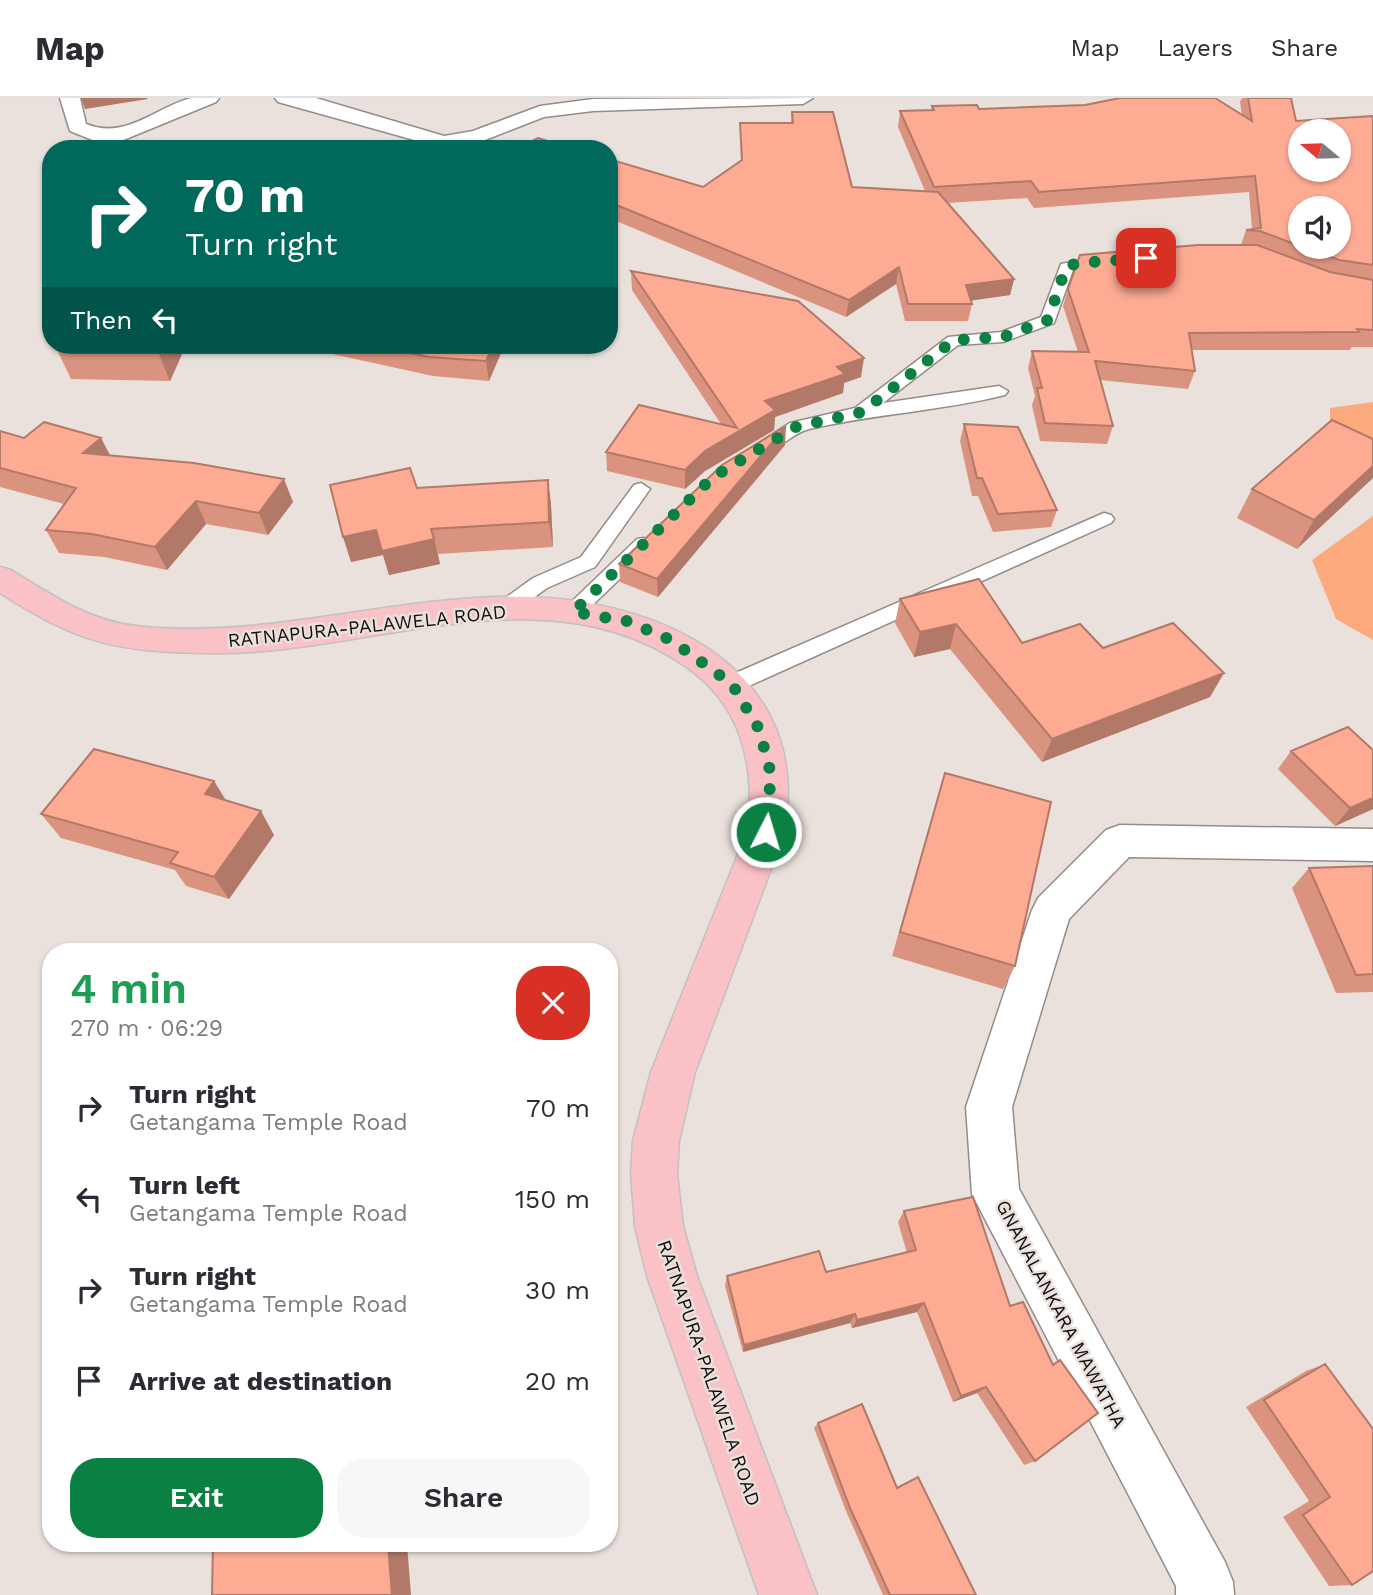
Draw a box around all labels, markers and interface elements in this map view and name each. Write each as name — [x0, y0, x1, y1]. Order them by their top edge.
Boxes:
text: Map — [35, 29, 105, 68]
text: Map — [1071, 34, 1119, 62]
text: Layers — [1157, 34, 1233, 62]
text: Share — [1271, 34, 1338, 62]
north arrow — [1288, 119, 1351, 182]
map controls — [1288, 119, 1351, 259]
text: 70 m — [185, 166, 305, 224]
icon: right — [70, 168, 161, 259]
button: sound — [1288, 196, 1351, 259]
text: Turn right — [185, 225, 337, 263]
pin — [1116, 228, 1176, 288]
icon: arrive — [1127, 239, 1165, 277]
icon: left — [146, 301, 184, 339]
text: Then — [70, 305, 132, 335]
street label: RATNAPURA-PALAWELA ROAD — [227, 600, 507, 652]
position arrow — [729, 795, 803, 869]
text: 4 min — [70, 964, 187, 1013]
button: close — [516, 966, 590, 1040]
text: 270 m · 06:29 — [70, 1015, 223, 1042]
text: Turn right — [129, 1079, 256, 1109]
icon: right — [70, 1089, 108, 1127]
text: 70 m — [526, 1093, 590, 1123]
text: Getangama Temple Road — [129, 1109, 408, 1136]
text: Turn left — [129, 1170, 240, 1200]
icon: left — [70, 1180, 108, 1218]
text: 150 m — [515, 1184, 590, 1214]
street label: GNANALANKARA MAWATHA — [991, 1196, 1131, 1432]
text: Getangama Temple Road — [129, 1200, 408, 1227]
street label: RATNAPURA-PALAWELA ROAD — [653, 1237, 765, 1509]
text: Turn right — [129, 1261, 256, 1291]
icon: right — [70, 1271, 108, 1309]
text: 30 m — [525, 1275, 590, 1305]
text: Getangama Temple Road — [129, 1291, 408, 1318]
icon: arrive — [70, 1362, 108, 1400]
text: Arrive at destination — [129, 1366, 392, 1396]
text: 20 m — [525, 1366, 590, 1396]
button: Exit — [70, 1458, 323, 1538]
button: Share — [337, 1458, 590, 1538]

